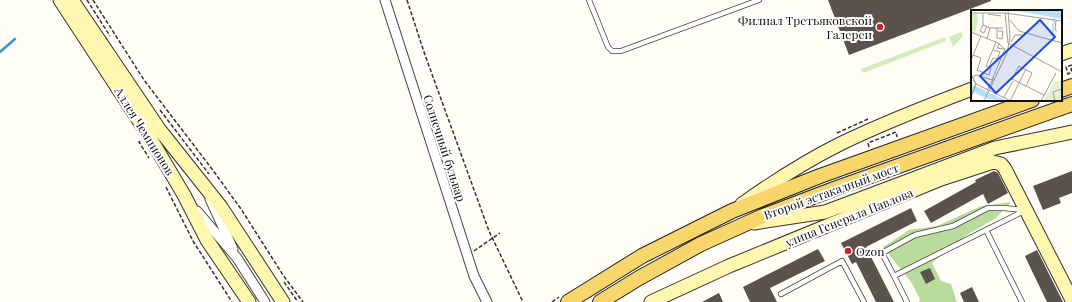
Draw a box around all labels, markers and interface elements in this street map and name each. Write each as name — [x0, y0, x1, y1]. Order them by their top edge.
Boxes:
inset map — [971, 10, 1062, 101]
place label: Филиал Третьяковской Галереи — [738, 12, 872, 42]
marker: Филиал Третьяковской Галереи — [875, 22, 885, 32]
street label: Аллея Чемпионов — [111, 83, 179, 178]
street label: Солнечный бульвар — [420, 93, 470, 204]
street label: Второй эстакадный мост — [761, 159, 901, 223]
street label: улица Генерала Павлова — [782, 184, 915, 250]
place label: Ozon — [856, 243, 884, 259]
marker: Ozon — [843, 246, 853, 256]

